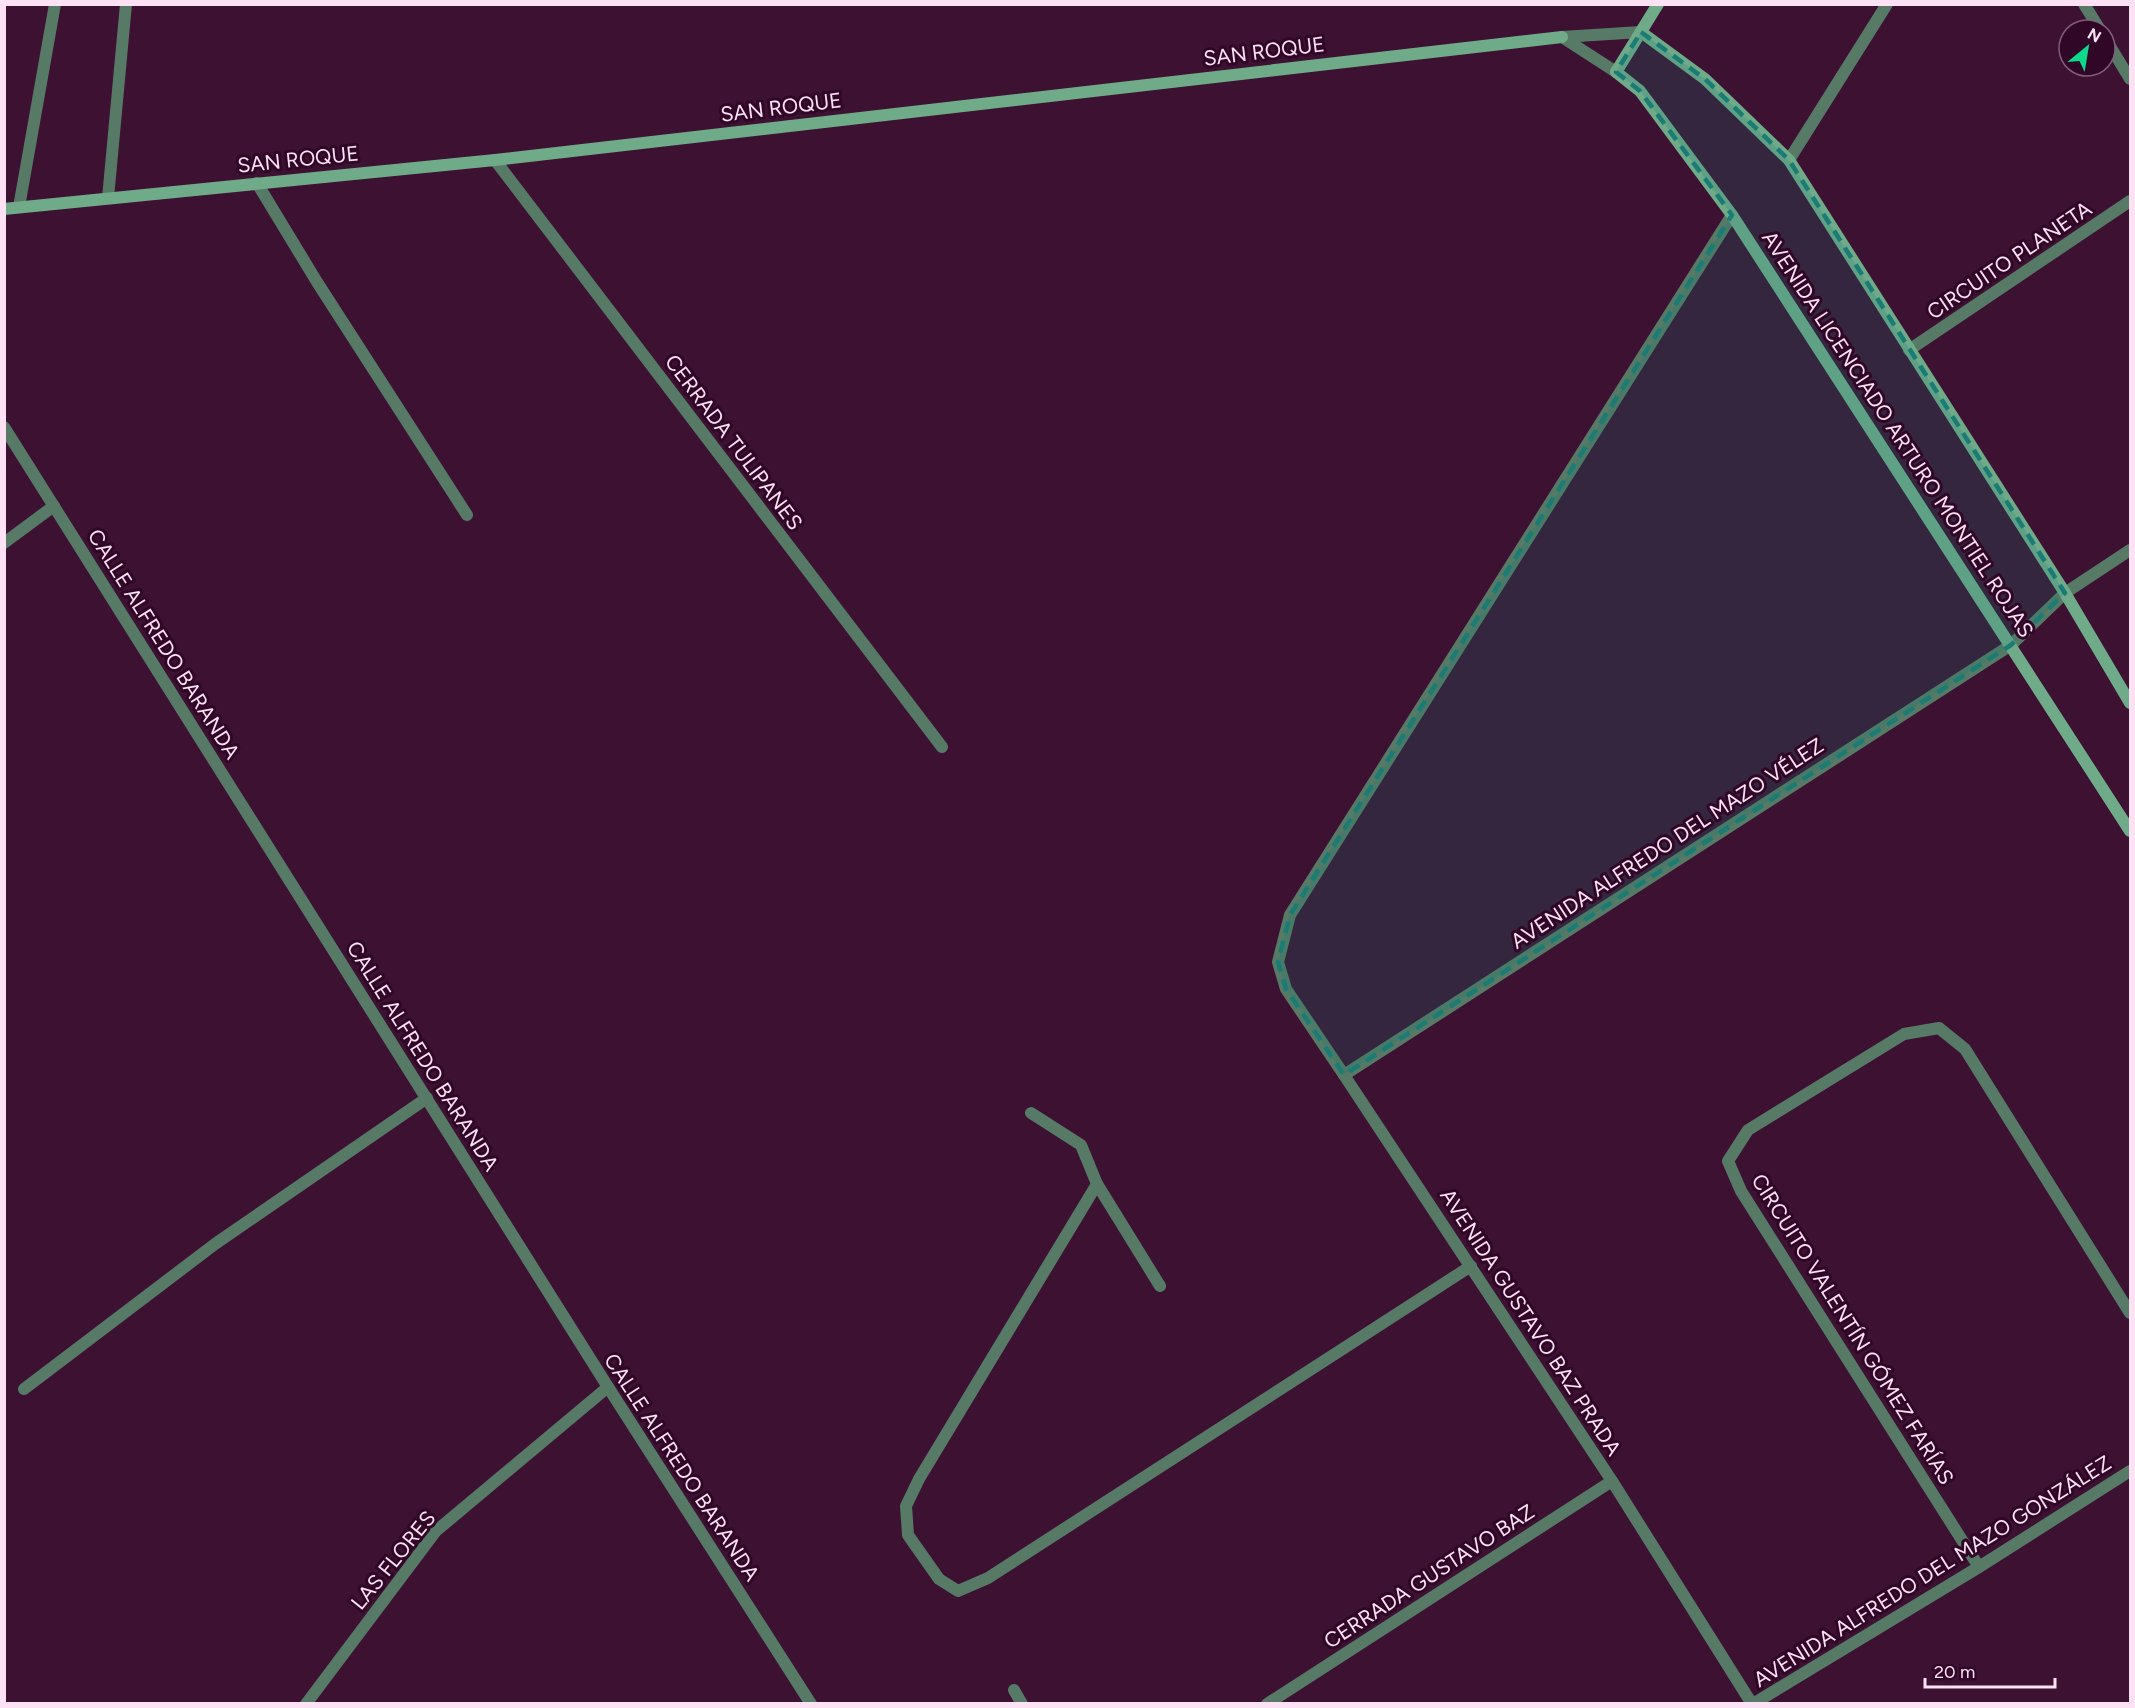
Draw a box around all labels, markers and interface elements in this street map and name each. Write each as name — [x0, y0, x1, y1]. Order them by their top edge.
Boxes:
north arrow — [2057, 18, 2117, 78]
text: N — [2084, 24, 2104, 47]
street label: SAN ROQUE — [1202, 31, 1326, 71]
street label: SAN ROQUE — [719, 87, 843, 127]
street label: SAN ROQUE — [236, 140, 360, 178]
street label: CIRCUITO PLANETA — [1922, 196, 2096, 324]
street label: AVENIDA LICENCIADO ARTURO MONTIEL ROJAS — [1757, 226, 2039, 642]
street label: CERRADA TULIPANES — [660, 349, 808, 535]
street label: CALLE ALFREDO BARANDA — [83, 524, 245, 764]
street label: AVENIDA ALFREDO DEL MAZO VÉLEZ — [1506, 732, 1828, 954]
street label: CALLE ALFREDO BARANDA — [342, 936, 504, 1176]
street label: CIRCUITO VALENTÍN GÓMEZ FARÍAS — [1747, 1169, 1959, 1489]
street label: AVENIDA GUSTAVO BAZ PRADA — [1435, 1184, 1627, 1460]
street label: CALLE ALFREDO BARANDA — [599, 1349, 765, 1585]
street label: AVENIDA ALFREDO DEL MAZO GONZÁLEZ — [1749, 1450, 2115, 1692]
street label: CERRADA GUSTAVO BAZ — [1319, 1499, 1539, 1653]
street label: LAS FLORES — [346, 1506, 440, 1614]
scale bar — [1925, 1651, 2056, 1689]
text: 20 m — [1934, 1661, 1975, 1683]

